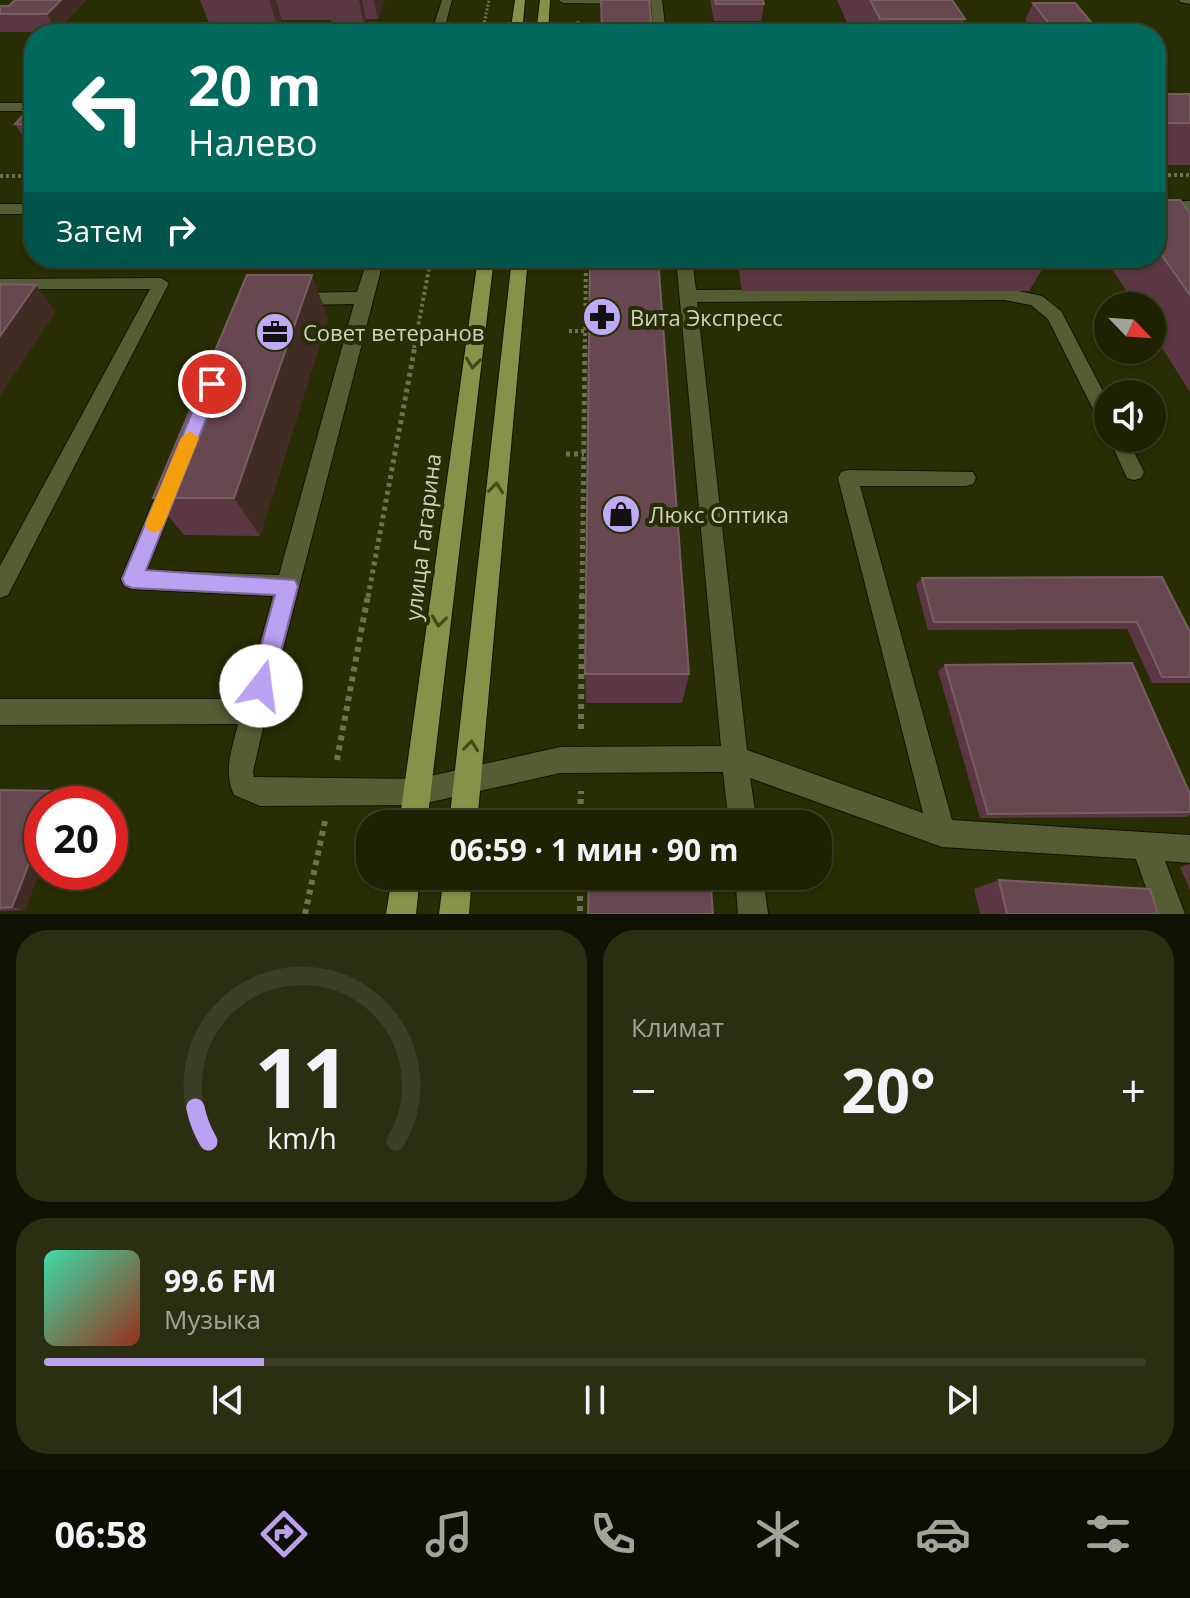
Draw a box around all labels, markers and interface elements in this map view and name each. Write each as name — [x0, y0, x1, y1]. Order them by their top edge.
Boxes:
text: 20 m — [188, 46, 322, 122]
icon: left — [56, 56, 160, 160]
text: Налево — [188, 118, 318, 167]
icon: right — [159, 208, 203, 252]
text: Затем — [56, 210, 143, 251]
north arrow — [1094, 292, 1166, 364]
map controls — [1094, 292, 1166, 452]
pharmacy icon: Вита Экспресс — [581, 296, 623, 338]
place label: Вита Экспресс — [630, 302, 783, 332]
office icon: Совет ветеранов — [254, 311, 296, 353]
place label: Совет ветеранов — [303, 317, 484, 347]
pin — [178, 350, 246, 418]
one-way arrow — [465, 356, 482, 370]
icon: arrive — [190, 362, 234, 406]
button: sound — [1094, 380, 1166, 452]
street label: улица Гагарина — [397, 452, 447, 622]
one-way arrow — [488, 481, 505, 494]
shop icon: Люкс Оптика — [600, 493, 642, 535]
place label: Люкс Оптика — [649, 499, 789, 529]
one-way arrow — [431, 614, 448, 628]
position arrow — [219, 644, 303, 728]
one-way arrow — [462, 739, 479, 752]
speed limit sign: 20 — [24, 786, 128, 890]
text: 06:59 · 1 мин · 90 m — [450, 829, 738, 870]
text: Климат — [631, 1009, 724, 1045]
text: 11 — [254, 1019, 349, 1132]
text: 20° — [841, 1049, 936, 1131]
text: − — [631, 1060, 656, 1120]
text: + — [1121, 1060, 1146, 1120]
text: km/h — [267, 1118, 336, 1157]
text: 99.6 FM — [164, 1260, 277, 1301]
text: Музыка — [164, 1301, 261, 1337]
icon: previous — [206, 1378, 250, 1422]
icon: pause — [573, 1378, 617, 1422]
icon: next — [940, 1378, 984, 1422]
icon: directions — [256, 1506, 312, 1562]
icon: music — [421, 1506, 477, 1562]
icon: phone — [585, 1506, 641, 1562]
icon: climate — [750, 1506, 806, 1562]
icon: car — [915, 1506, 971, 1562]
icon: filters — [1080, 1506, 1136, 1562]
text: 06:58 — [54, 1510, 147, 1559]

